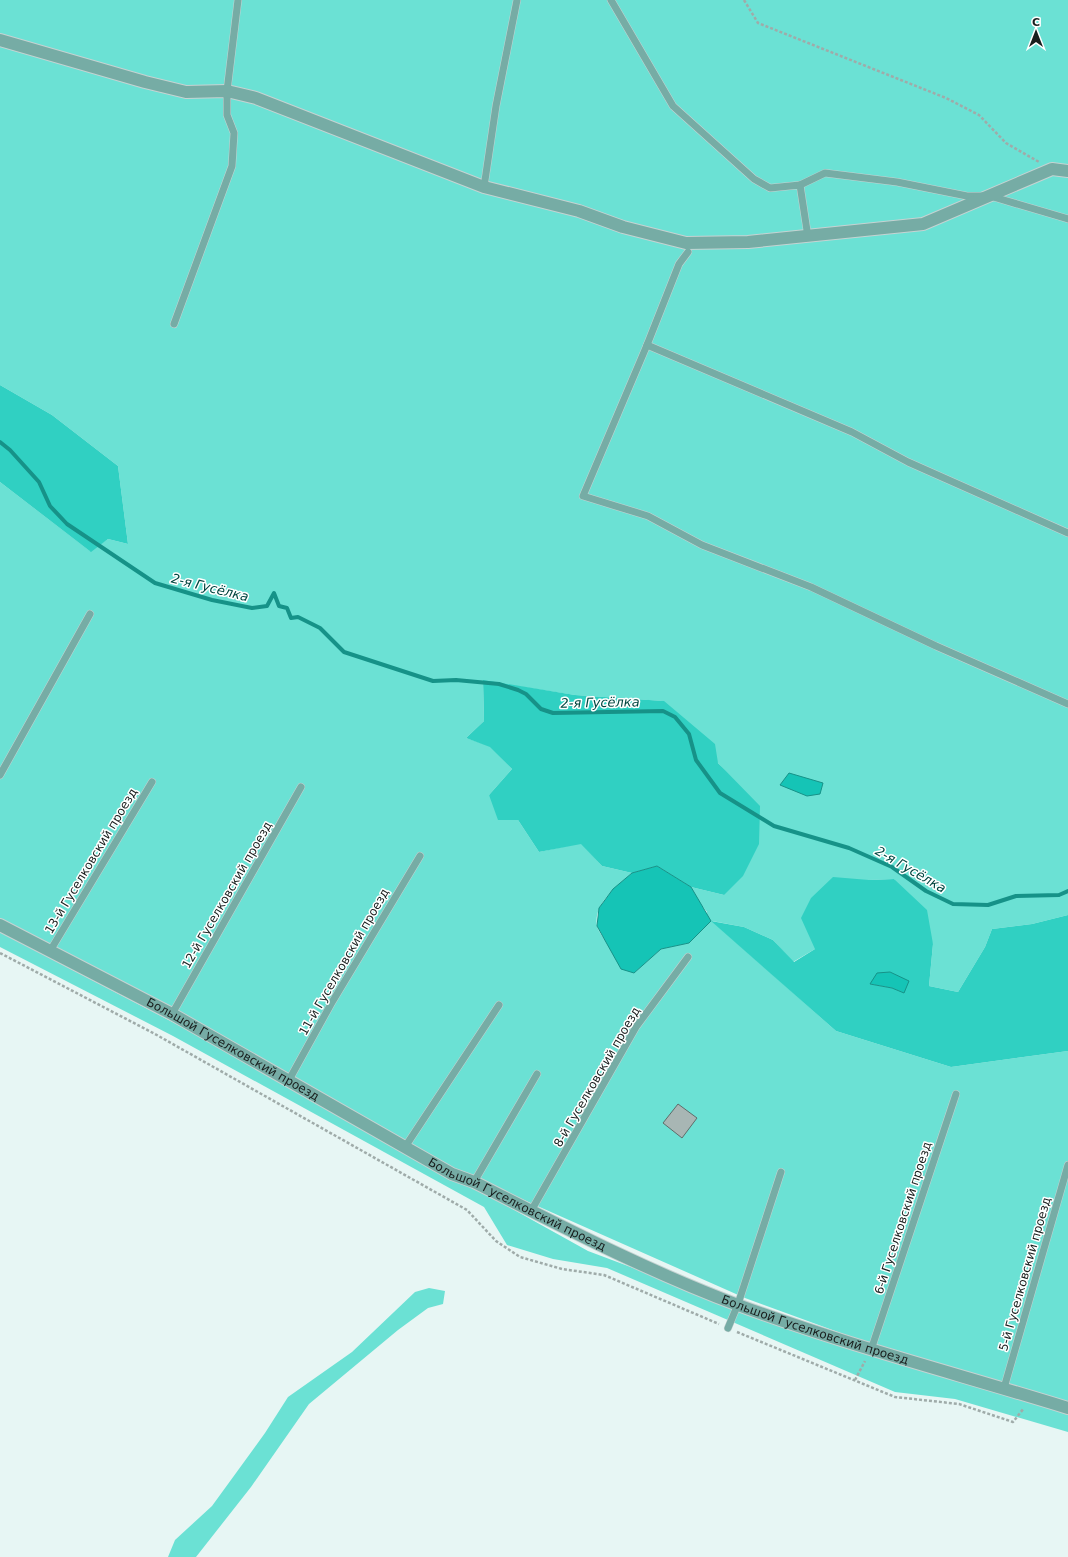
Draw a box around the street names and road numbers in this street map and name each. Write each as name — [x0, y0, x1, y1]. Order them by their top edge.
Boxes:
street label: 13-й Гуселковский проезд — [42, 786, 140, 936]
street label: 12-й Гуселковский проезд — [179, 819, 275, 971]
street label: 11-й Гуселковский проезд — [296, 886, 392, 1038]
street label: Большой Гуселковский проезд — [144, 995, 322, 1104]
street label: 8-й Гуселковский проезд — [551, 1004, 643, 1150]
street label: 6-й Гуселковский проезд — [872, 1140, 934, 1296]
street label: Большой Гуселковский проезд — [426, 1155, 608, 1254]
street label: 5-й Гуселковский проезд — [996, 1195, 1054, 1353]
street label: Большой Гуселковский проезд — [719, 1292, 910, 1367]

